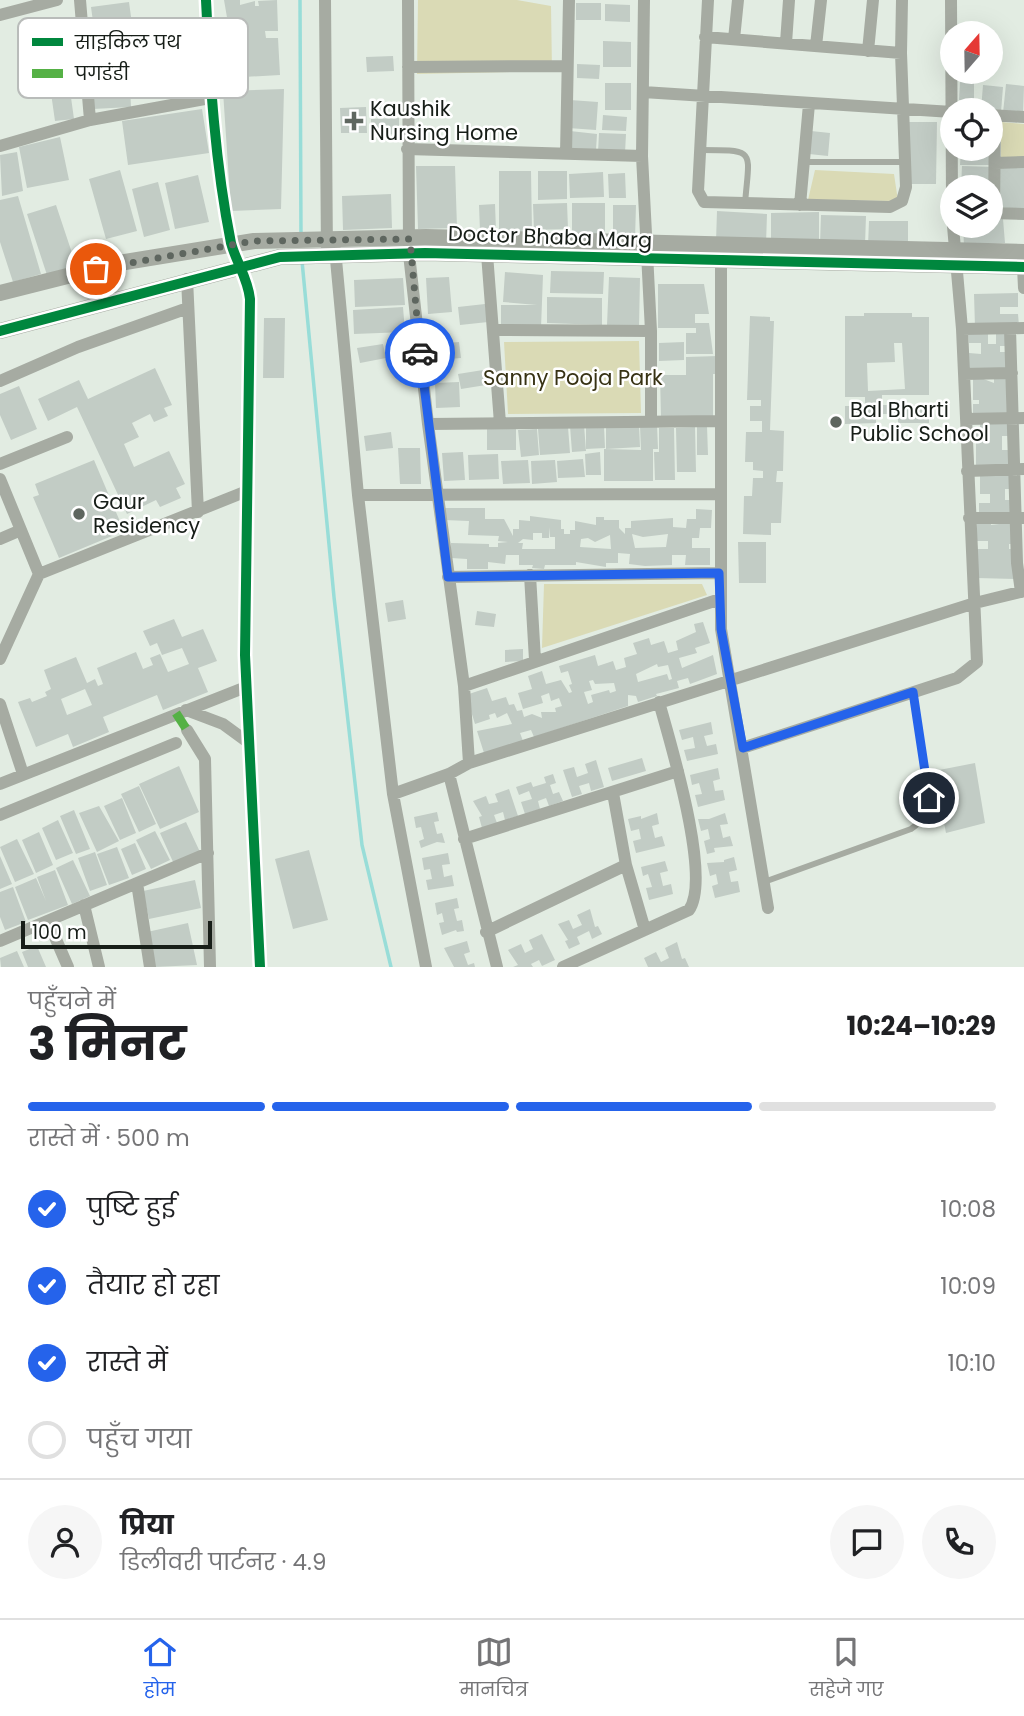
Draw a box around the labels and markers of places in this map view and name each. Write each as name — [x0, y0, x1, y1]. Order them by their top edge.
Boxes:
place label: Kaushik Nursing Home — [370, 94, 518, 147]
marker: Kaushik Nursing Home — [344, 111, 364, 131]
pin — [66, 239, 126, 299]
place label: Bal Bharti Public School — [850, 395, 989, 448]
marker: Bal Bharti Public School — [828, 414, 844, 430]
place label: Gaur Residency — [93, 487, 200, 540]
marker: Gaur Residency — [71, 506, 87, 522]
pin — [899, 768, 959, 828]

